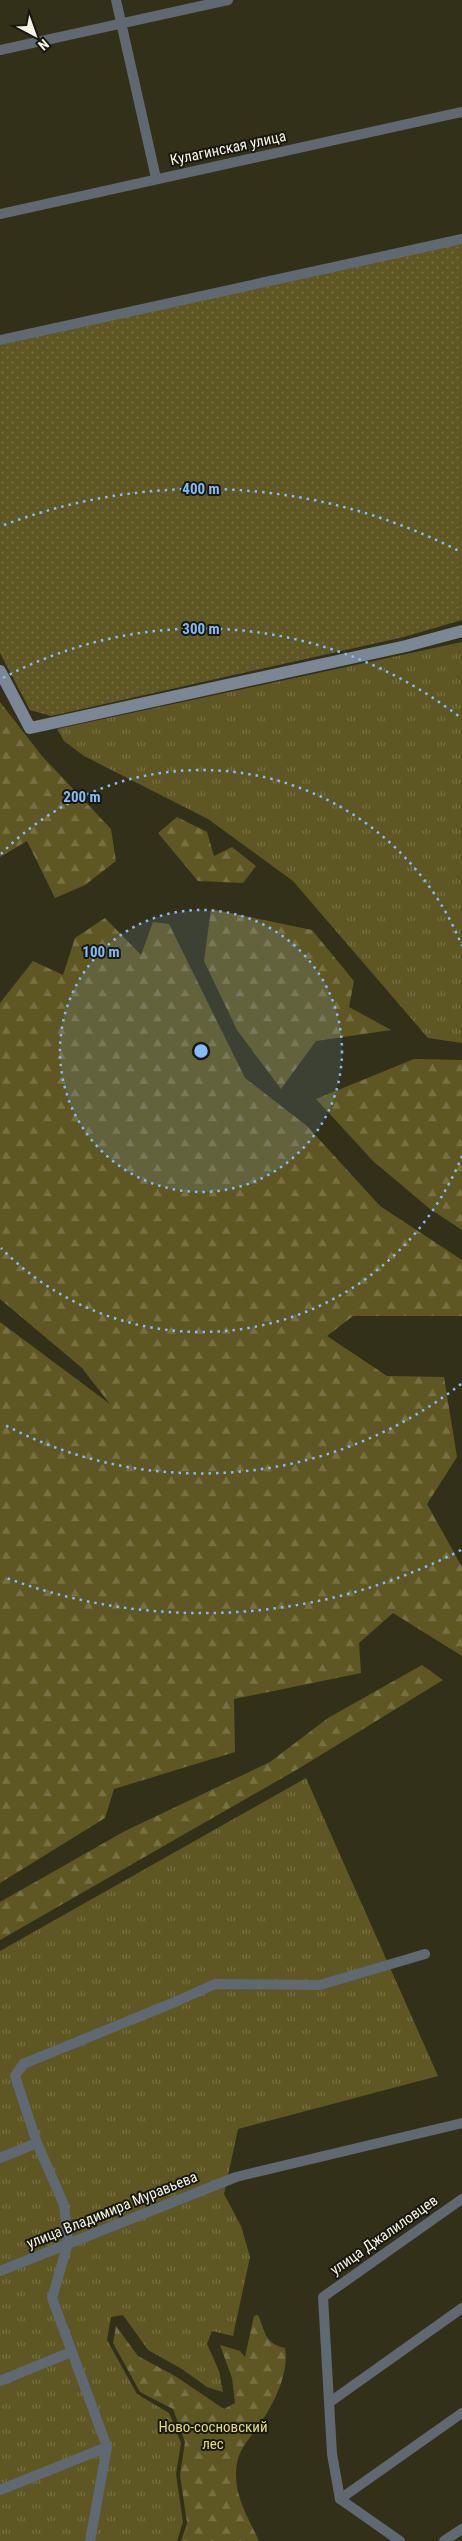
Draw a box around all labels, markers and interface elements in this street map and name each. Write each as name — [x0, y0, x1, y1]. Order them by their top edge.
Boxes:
north arrow — [10, 10, 60, 60]
text: N — [35, 36, 52, 54]
street label: Кулагинская улица — [168, 127, 288, 169]
text: 400 m — [182, 480, 220, 498]
text: 300 m — [182, 620, 220, 638]
text: 200 m — [63, 788, 101, 806]
text: 100 m — [82, 943, 120, 961]
centre of rings — [192, 1042, 210, 1060]
street label: улица Владимира Муравьева — [24, 2167, 200, 2253]
street label: улица Джалиловцев — [327, 2191, 441, 2279]
park label: Ново-сосновский лес — [158, 2418, 268, 2453]

